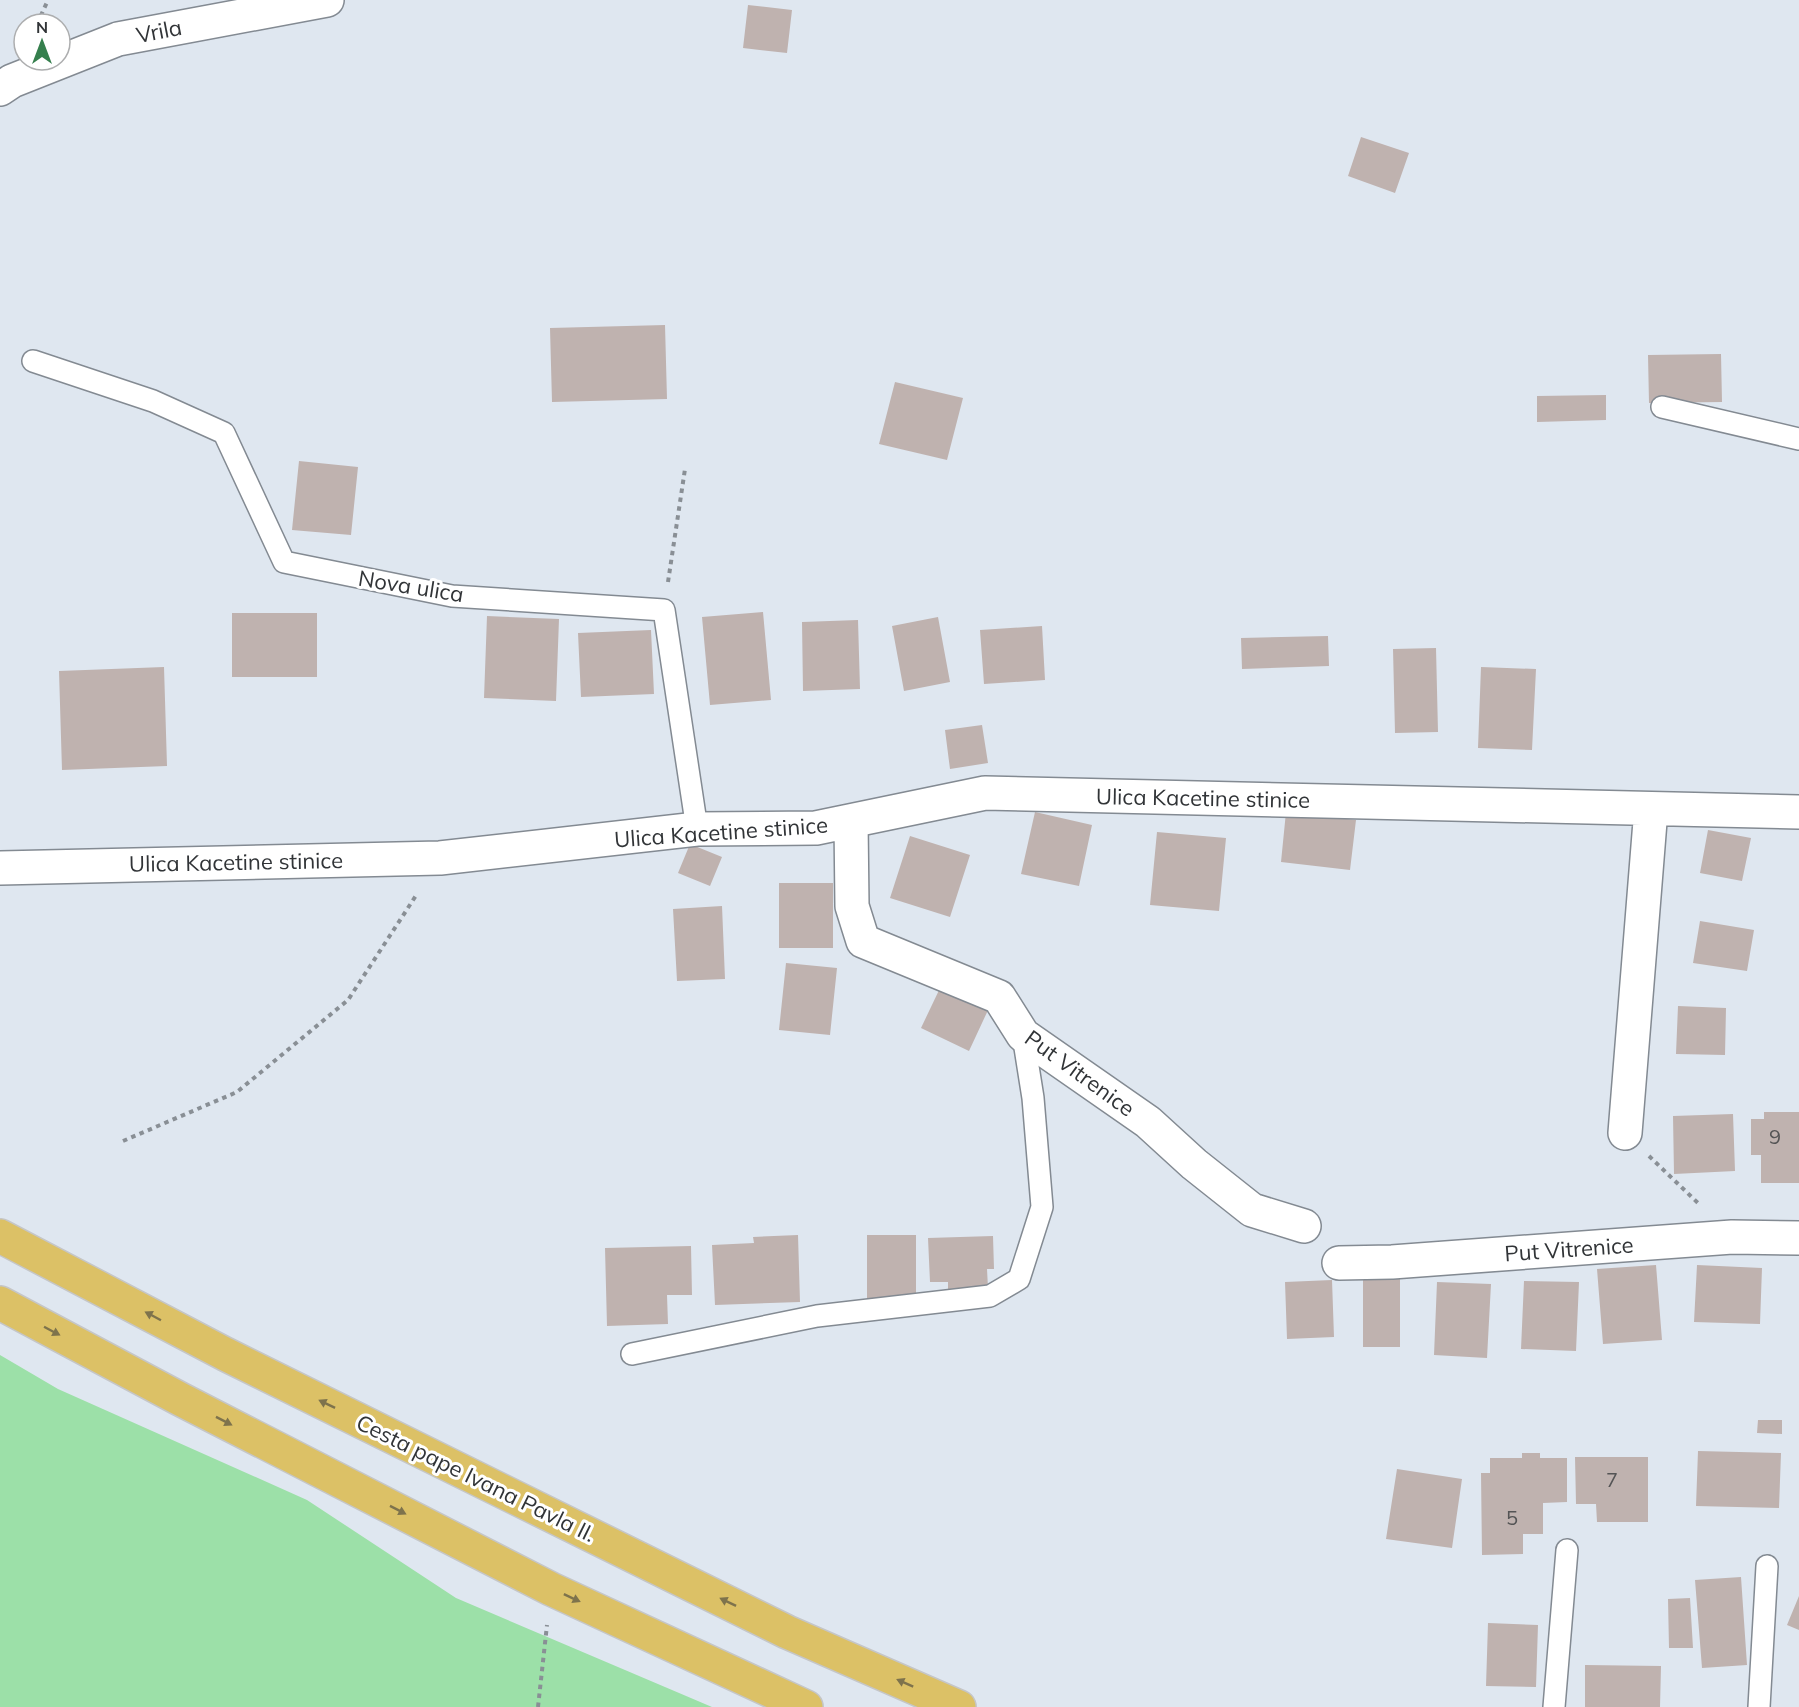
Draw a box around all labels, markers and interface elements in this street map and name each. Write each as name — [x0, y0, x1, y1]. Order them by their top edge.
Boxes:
north arrow — [12, 12, 72, 72]
street label: Vrila — [134, 13, 184, 49]
text: N — [36, 17, 48, 37]
street label: Nova ulica — [356, 564, 466, 608]
street label: Ulica Kacetine stinice — [1096, 782, 1310, 814]
street label: Ulica Kacetine stinice — [613, 811, 829, 853]
street label: Ulica Kacetine stinice — [129, 846, 343, 878]
street label: Put Vitrenice — [1020, 1024, 1140, 1122]
house number: 9 — [1769, 1124, 1781, 1149]
street label: Put Vitrenice — [1504, 1231, 1634, 1267]
one-way arrow — [144, 1311, 161, 1321]
one-way arrow — [43, 1326, 60, 1336]
one-way arrow — [319, 1400, 336, 1409]
street label: Cesta pape Ivana Pavla II. — [352, 1408, 600, 1548]
one-way arrow — [216, 1417, 233, 1426]
house number: 7 — [1606, 1467, 1618, 1492]
one-way arrow — [390, 1505, 407, 1515]
house number: 5 — [1506, 1505, 1518, 1530]
one-way arrow — [563, 1594, 580, 1603]
one-way arrow — [719, 1598, 736, 1607]
one-way arrow — [896, 1678, 914, 1688]

